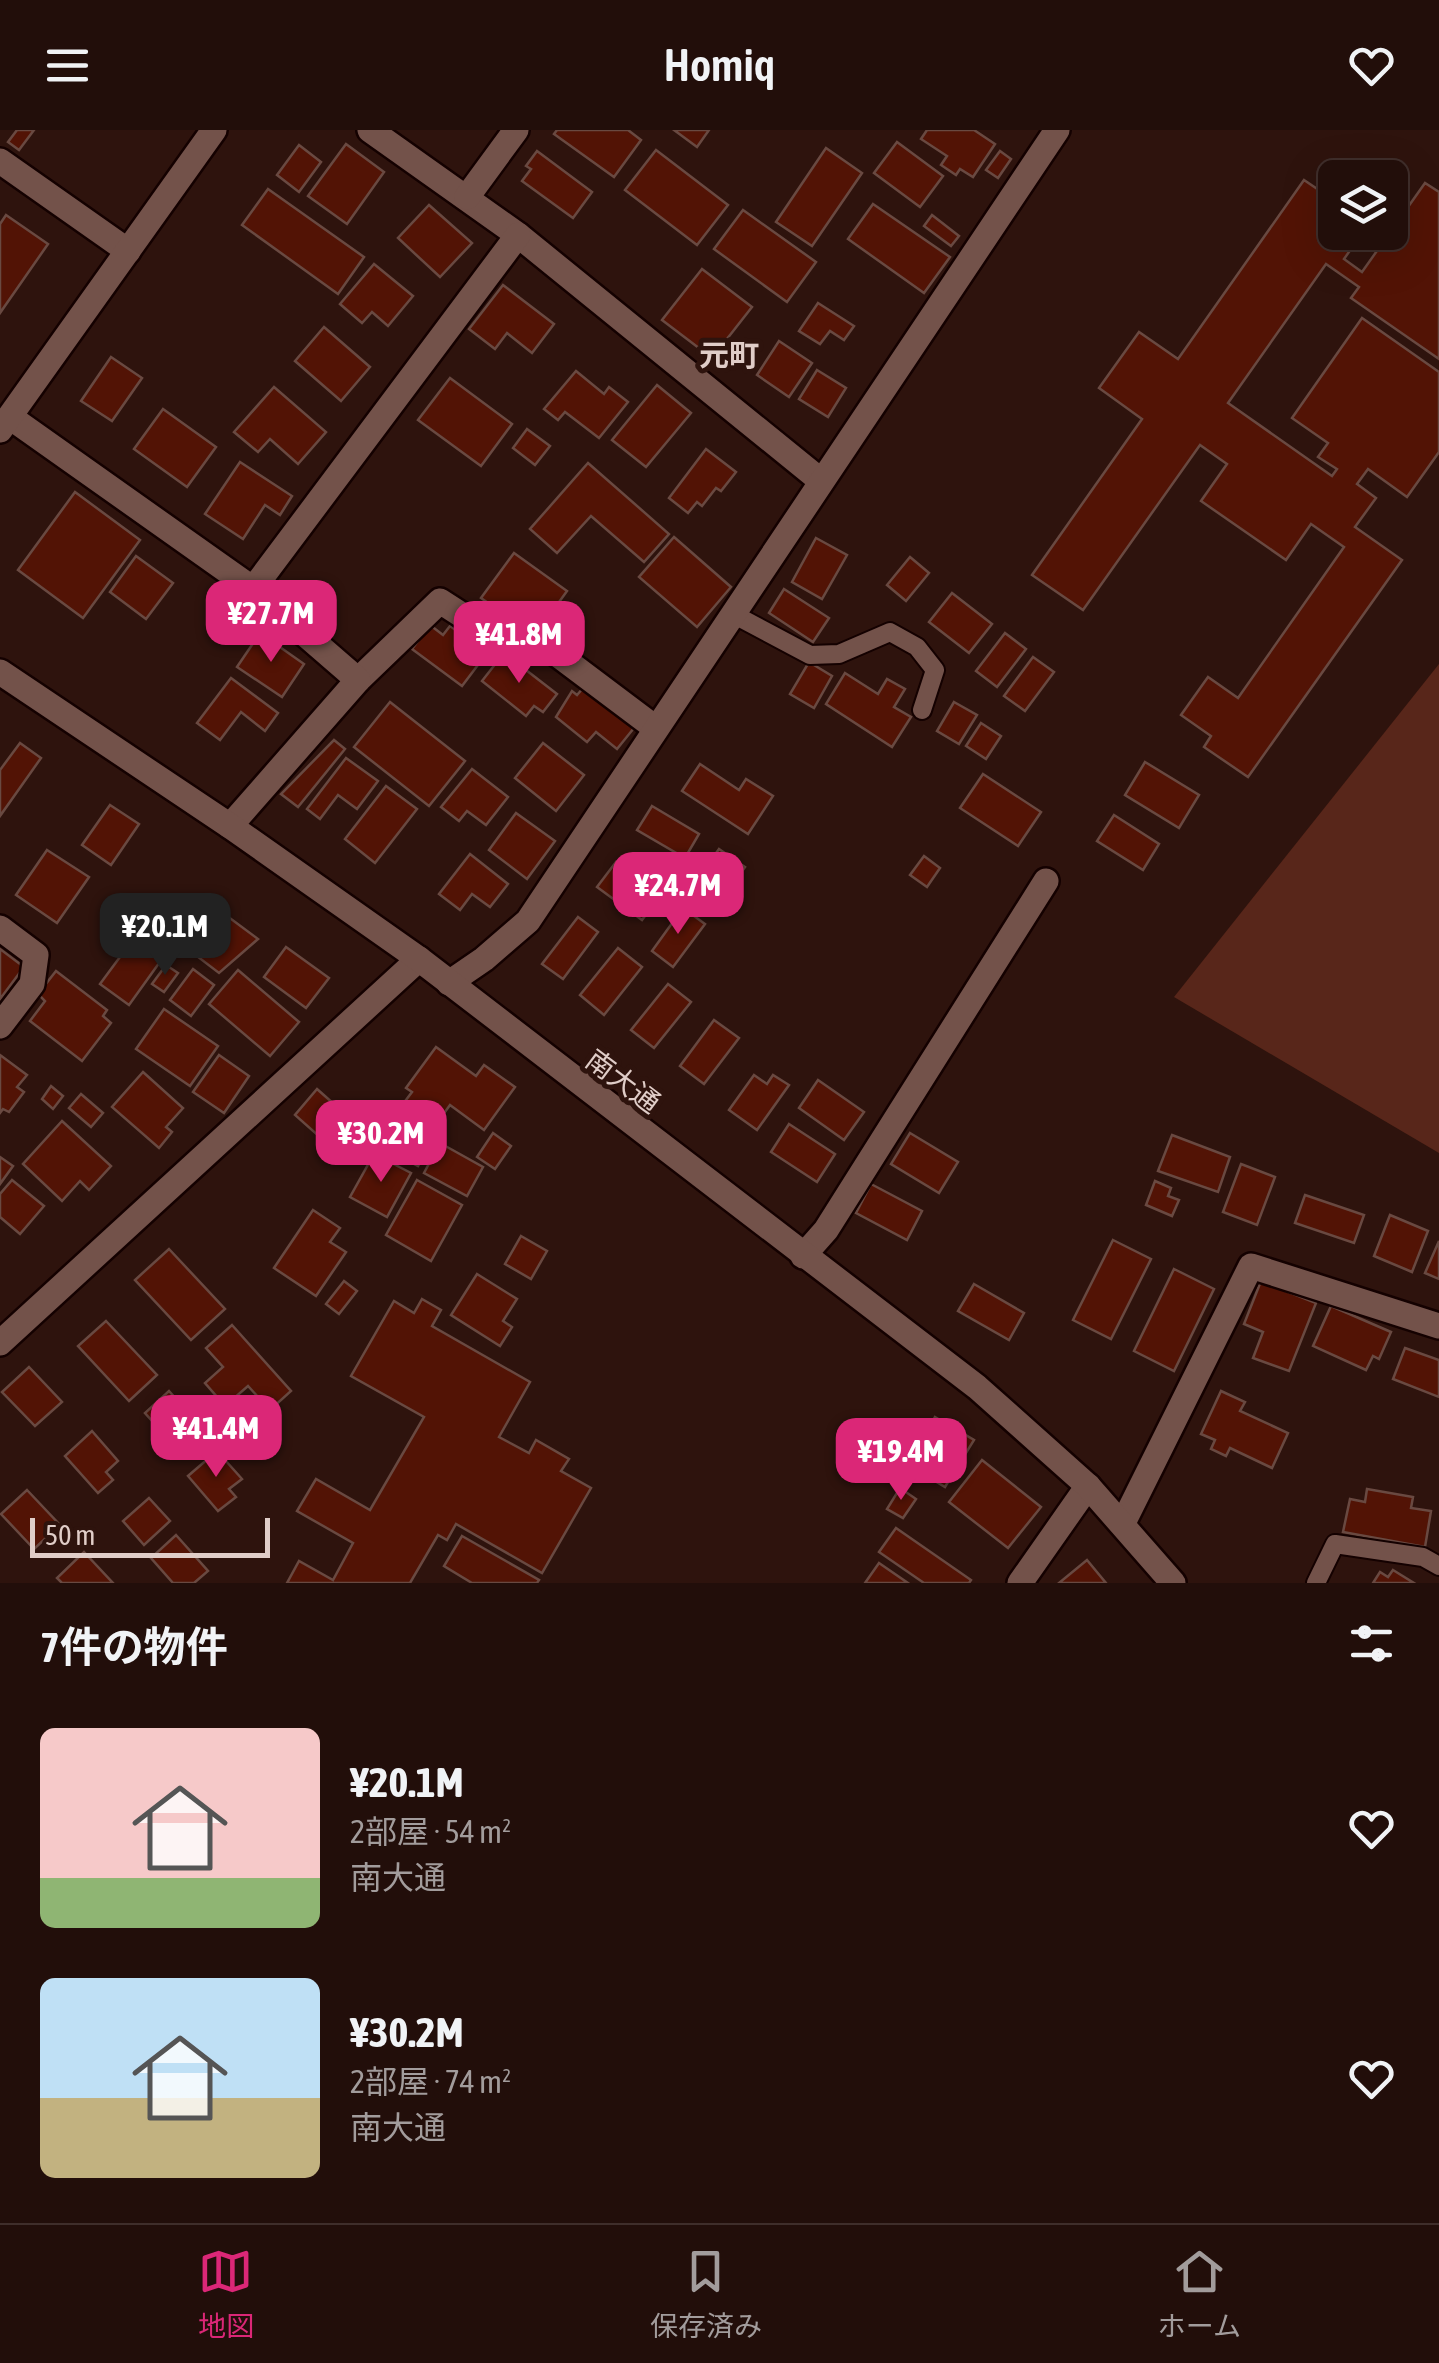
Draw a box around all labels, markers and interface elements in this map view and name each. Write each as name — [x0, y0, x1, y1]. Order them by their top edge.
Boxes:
icon: menu — [40, 38, 95, 93]
icon: heart — [1344, 38, 1399, 93]
text: Homiq — [664, 39, 775, 91]
map controls — [1318, 160, 1408, 250]
button: layers — [1318, 160, 1408, 250]
district label: 元町 — [699, 338, 759, 372]
pin: ¥27.7M — [190, 580, 352, 665]
text: ¥27.7M — [228, 594, 314, 631]
pin: ¥41.8M — [438, 601, 600, 686]
text: ¥41.8M — [476, 615, 562, 652]
pin: ¥24.7M — [597, 852, 759, 937]
text: ¥24.7M — [635, 866, 721, 903]
pin: ¥20.1M — [84, 893, 246, 978]
text: ¥20.1M — [122, 907, 208, 944]
street label: 南大通 — [580, 1043, 666, 1119]
pin: ¥30.2M — [300, 1100, 462, 1185]
text: ¥30.2M — [338, 1114, 424, 1151]
pin: ¥41.4M — [135, 1395, 297, 1480]
text: ¥41.4M — [173, 1409, 259, 1446]
pin: ¥19.4M — [820, 1418, 982, 1503]
text: ¥19.4M — [858, 1432, 944, 1469]
scale bar — [30, 1513, 270, 1558]
text: 50 m — [45, 1519, 95, 1551]
icon: filters — [1344, 1616, 1399, 1671]
text: 7件の物件 — [40, 1623, 228, 1671]
text: ¥20.1M — [350, 1758, 464, 1806]
icon: home — [120, 1768, 240, 1888]
icon: heart — [1344, 1801, 1399, 1856]
text: 2部屋 · 54 m² — [350, 1813, 511, 1850]
text: 南大通 — [350, 1859, 446, 1896]
text: ¥30.2M — [350, 2008, 464, 2056]
icon: home — [120, 2018, 240, 2138]
icon: heart — [1344, 2051, 1399, 2106]
text: 2部屋 · 74 m² — [350, 2063, 511, 2100]
text: 南大通 — [350, 2109, 446, 2146]
tab: 地図 — [198, 2244, 254, 2344]
tab: 保存済み — [650, 2244, 762, 2344]
tab: ホーム — [1158, 2244, 1241, 2344]

